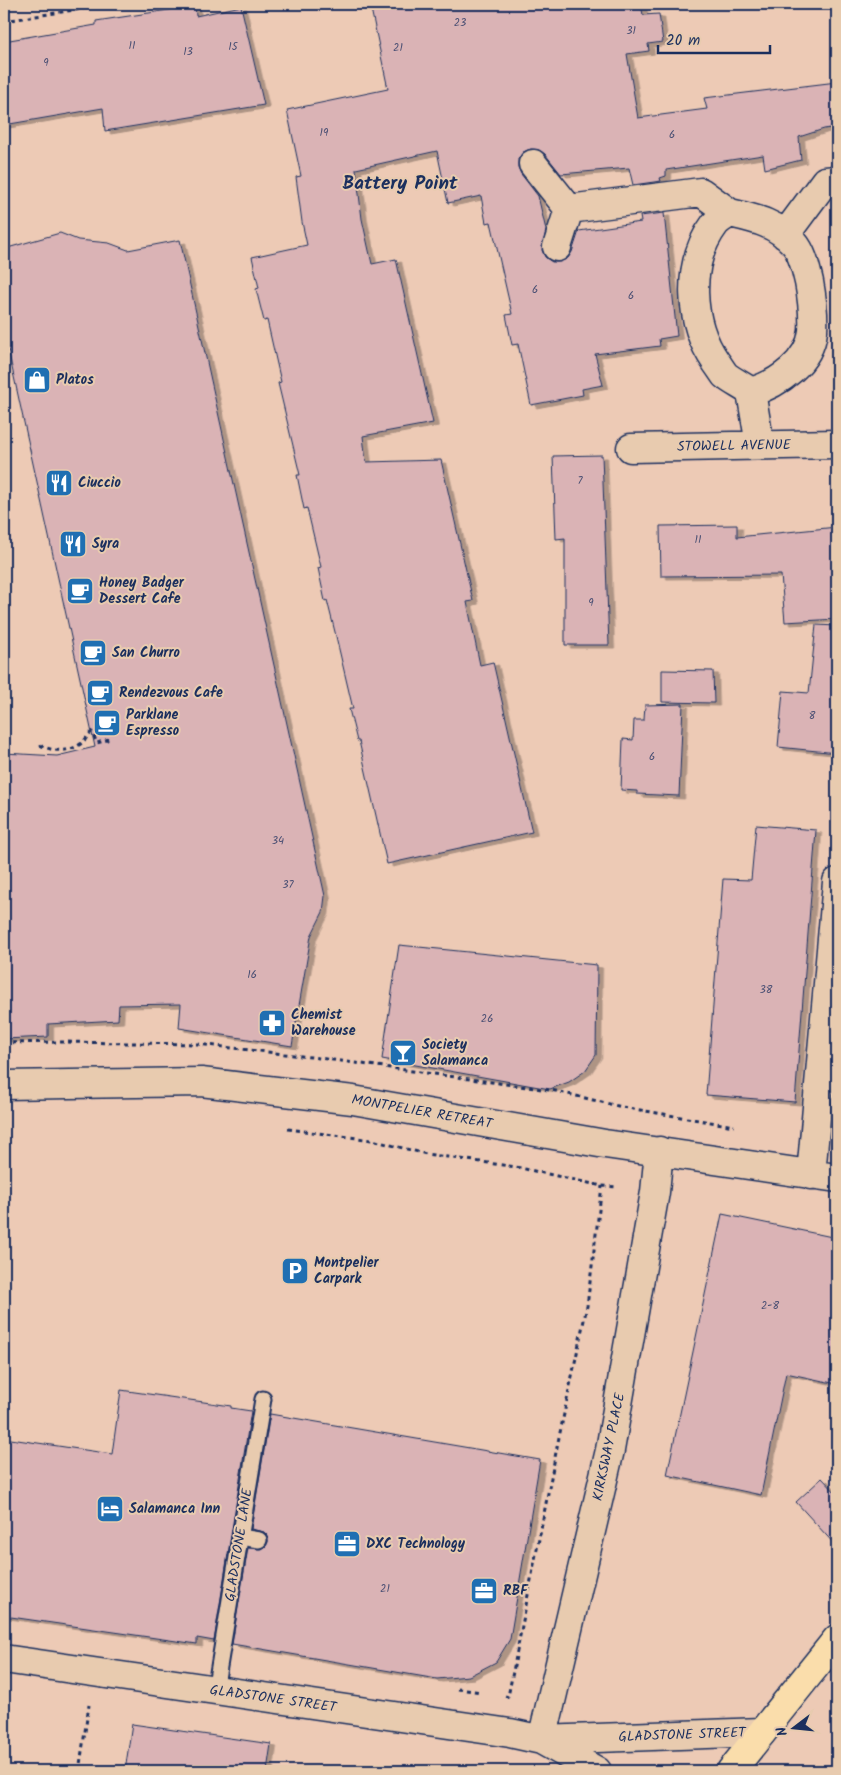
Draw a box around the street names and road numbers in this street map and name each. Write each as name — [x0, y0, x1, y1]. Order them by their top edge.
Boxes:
street label: STOWELL AVENUE — [677, 434, 792, 458]
street label: MONTPELIER RETREAT — [350, 1089, 496, 1135]
street label: KIRKSWAY PLACE — [587, 1390, 631, 1503]
street label: GLADSTONE LANE — [219, 1486, 259, 1603]
street label: GLADSTONE STREET — [208, 1679, 339, 1719]
street label: GLADSTONE STREET — [618, 1722, 748, 1748]

